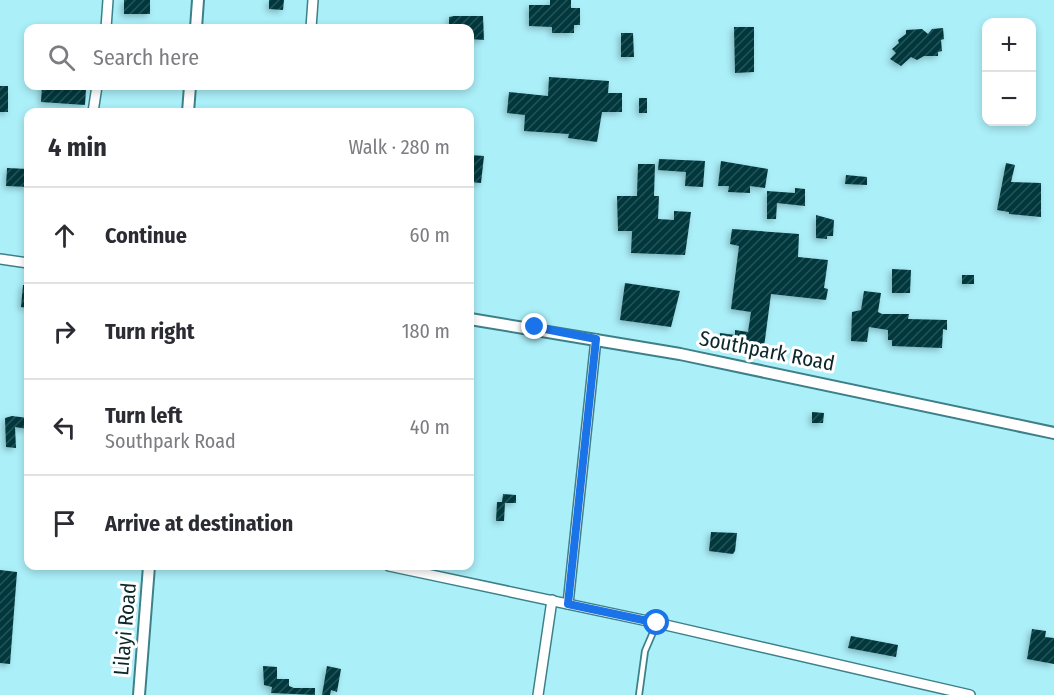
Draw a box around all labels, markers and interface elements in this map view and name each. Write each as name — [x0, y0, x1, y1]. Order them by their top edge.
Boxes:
map controls — [982, 18, 1036, 126]
button: + — [982, 18, 1036, 72]
search box — [24, 24, 474, 90]
icon: search — [45, 41, 78, 74]
text: Search here — [93, 44, 199, 71]
button: − — [982, 72, 1036, 126]
text: 4 min — [48, 132, 107, 163]
text: Walk · 280 m — [348, 135, 450, 159]
icon: ahead — [48, 219, 81, 252]
text: Continue — [105, 222, 187, 249]
text: 60 m — [410, 223, 450, 247]
route end — [521, 313, 547, 339]
icon: right — [48, 315, 81, 348]
text: Turn right — [105, 318, 194, 345]
text: 180 m — [402, 319, 450, 343]
street label: Southpark Road — [697, 325, 837, 377]
text: Turn left — [105, 402, 183, 429]
icon: left — [48, 411, 81, 444]
text: 40 m — [410, 415, 450, 439]
text: Southpark Road — [105, 429, 236, 453]
icon: arrive — [48, 507, 81, 540]
text: Arrive at destination — [105, 510, 293, 537]
street label: Lilayi Road — [108, 581, 142, 677]
route start — [643, 609, 669, 635]

